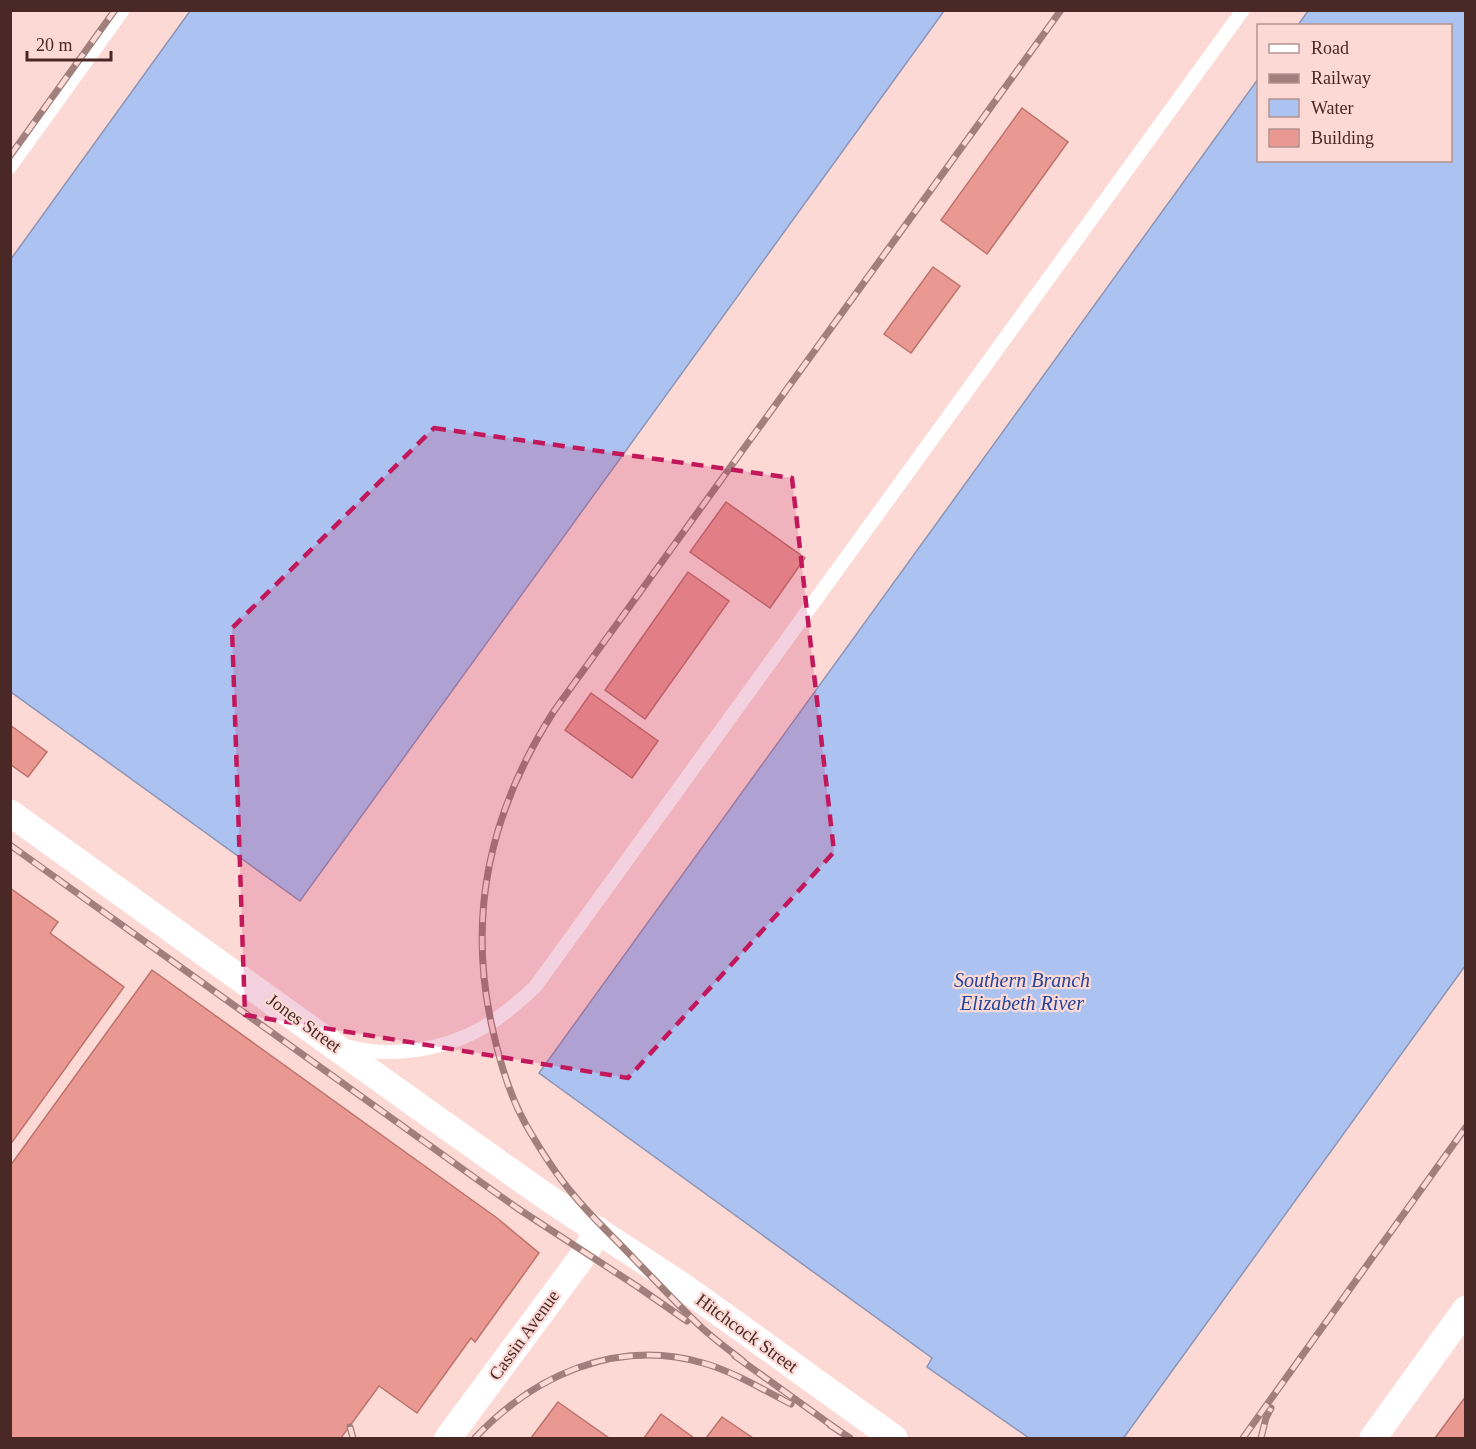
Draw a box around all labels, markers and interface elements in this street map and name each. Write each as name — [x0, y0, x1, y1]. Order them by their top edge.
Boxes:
scale bar — [27, 24, 111, 62]
legend — [1257, 24, 1452, 162]
text: 20 m — [36, 35, 73, 55]
text: Road — [1311, 38, 1349, 58]
text: Railway — [1311, 68, 1371, 88]
text: Water — [1311, 98, 1354, 118]
text: Building — [1311, 128, 1374, 148]
water label: Southern Branch Elizabeth River — [954, 969, 1090, 1014]
street label: Jones Street — [263, 989, 345, 1057]
street label: Cassin Avenue — [485, 1286, 563, 1384]
street label: Hitchcock Street — [692, 1290, 802, 1376]

